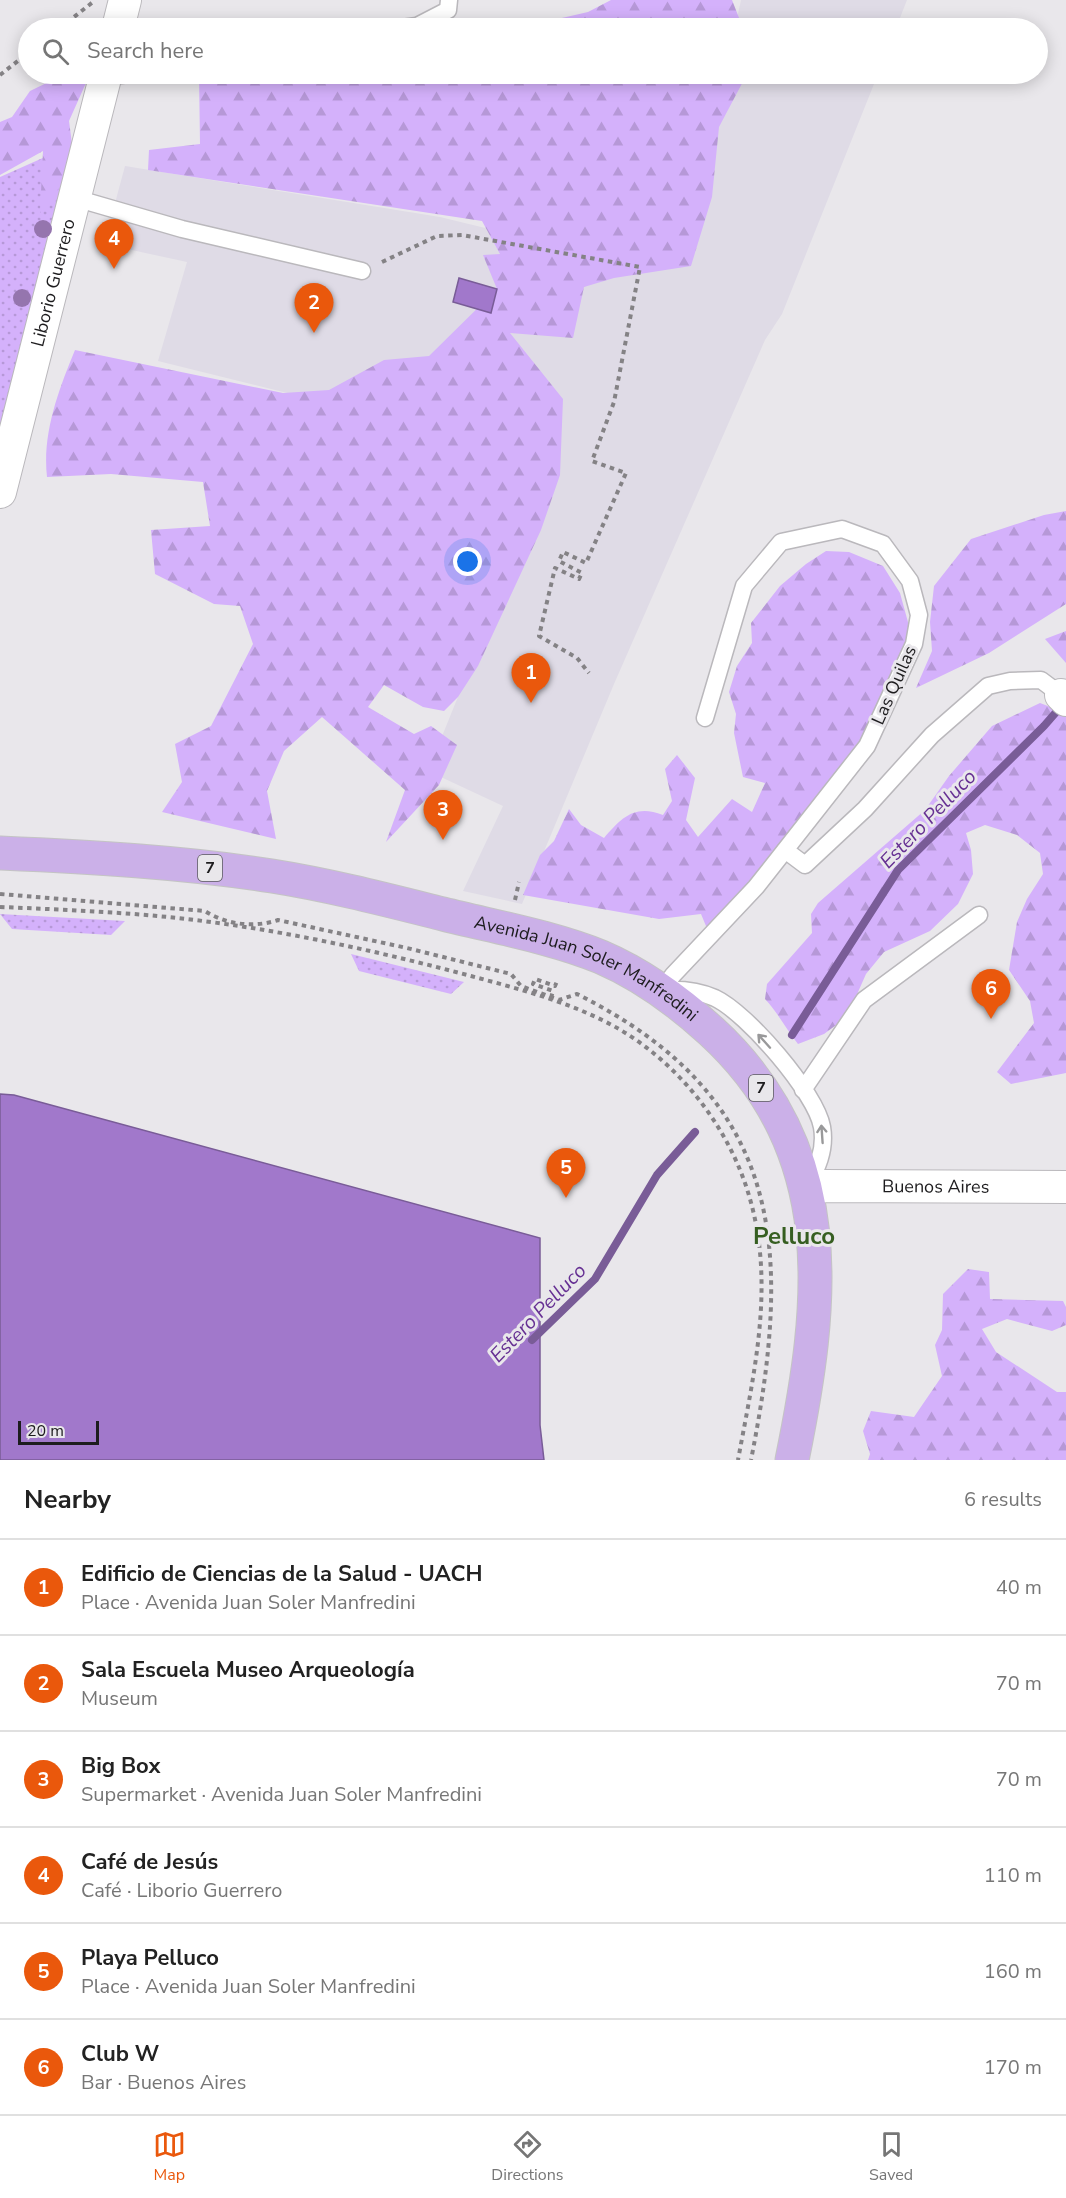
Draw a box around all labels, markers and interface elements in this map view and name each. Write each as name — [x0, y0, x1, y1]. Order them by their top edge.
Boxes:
search box — [18, 18, 1048, 84]
icon: search — [39, 35, 72, 68]
text: Search here — [87, 36, 204, 66]
street label: Liborio Guerrero — [25, 216, 81, 349]
pin: 4 — [94, 220, 134, 269]
pin: 2 — [294, 284, 334, 333]
your location — [453, 547, 482, 576]
street label: Las Quilas — [866, 642, 922, 728]
pin: 1 — [512, 654, 550, 703]
water label: Estero Pelluco — [874, 764, 982, 874]
pin: 3 — [424, 790, 462, 840]
road number: 7 — [198, 855, 222, 881]
street label: Avenida Juan Soler Manfredini — [472, 910, 703, 1027]
pin: 6 — [972, 970, 1010, 1019]
one-way arrow — [757, 1034, 771, 1049]
road number: 7 — [749, 1075, 773, 1101]
one-way arrow — [816, 1125, 827, 1145]
pin: 5 — [546, 1148, 586, 1198]
street label: Buenos Aires — [882, 1174, 989, 1199]
district label: Pelluco — [753, 1220, 835, 1252]
water label: Estero Pelluco — [484, 1258, 592, 1368]
scale bar — [18, 1418, 99, 1446]
text: 20 m — [27, 1420, 64, 1442]
text: Nearby — [24, 1482, 111, 1517]
text: 6 results — [964, 1486, 1042, 1513]
text: Edificio de Ciencias de la Salud - UACH — [81, 1559, 483, 1589]
text: 1 — [38, 1574, 50, 1601]
text: 40 m — [996, 1574, 1042, 1601]
text: Place · Avenida Juan Soler Manfredini — [81, 1589, 416, 1616]
text: Sala Escuela Museo Arqueología — [81, 1655, 415, 1685]
text: 2 — [38, 1670, 50, 1697]
text: 70 m — [996, 1670, 1042, 1697]
text: Museum — [81, 1685, 158, 1712]
text: Big Box — [81, 1751, 161, 1781]
text: 3 — [38, 1766, 50, 1793]
text: 70 m — [996, 1766, 1042, 1793]
text: Supermarket · Avenida Juan Soler Manfredini — [81, 1781, 482, 1808]
text: Café de Jesús — [81, 1847, 218, 1877]
text: 4 — [38, 1862, 50, 1889]
text: 110 m — [984, 1862, 1042, 1889]
text: Café · Liborio Guerrero — [81, 1877, 282, 1904]
text: Playa Pelluco — [81, 1943, 219, 1973]
text: 5 — [38, 1958, 50, 1985]
text: 160 m — [984, 1958, 1042, 1985]
text: Place · Avenida Juan Soler Manfredini — [81, 1973, 416, 2000]
text: Club W — [81, 2039, 159, 2069]
text: 6 — [38, 2054, 50, 2081]
text: 170 m — [984, 2054, 1042, 2081]
text: Bar · Buenos Aires — [81, 2069, 246, 2096]
tab: Map — [153, 2128, 186, 2186]
tab: Directions — [491, 2128, 563, 2186]
tab: Saved — [869, 2128, 913, 2186]

